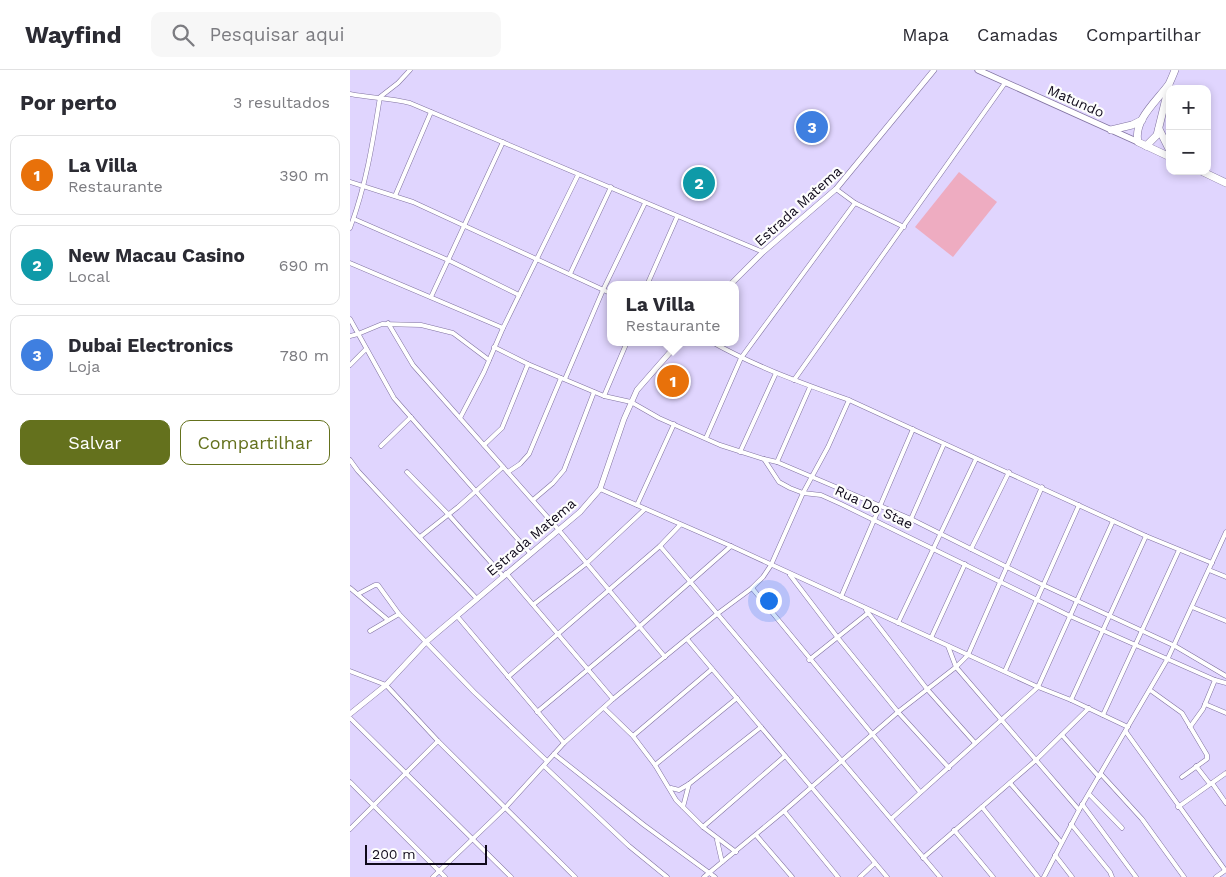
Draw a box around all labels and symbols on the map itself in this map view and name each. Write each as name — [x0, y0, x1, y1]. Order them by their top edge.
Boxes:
street label: Matundo — [1045, 82, 1107, 120]
pin: 3 — [796, 108, 828, 146]
street label: Estrada Matema — [751, 163, 845, 249]
pin: 2 — [683, 164, 715, 202]
pin: 1 — [657, 362, 689, 400]
street label: Rua Do Stae — [832, 482, 916, 532]
street label: Estrada Matema — [483, 495, 579, 579]
your location — [756, 588, 782, 614]
scale bar — [365, 842, 488, 865]

